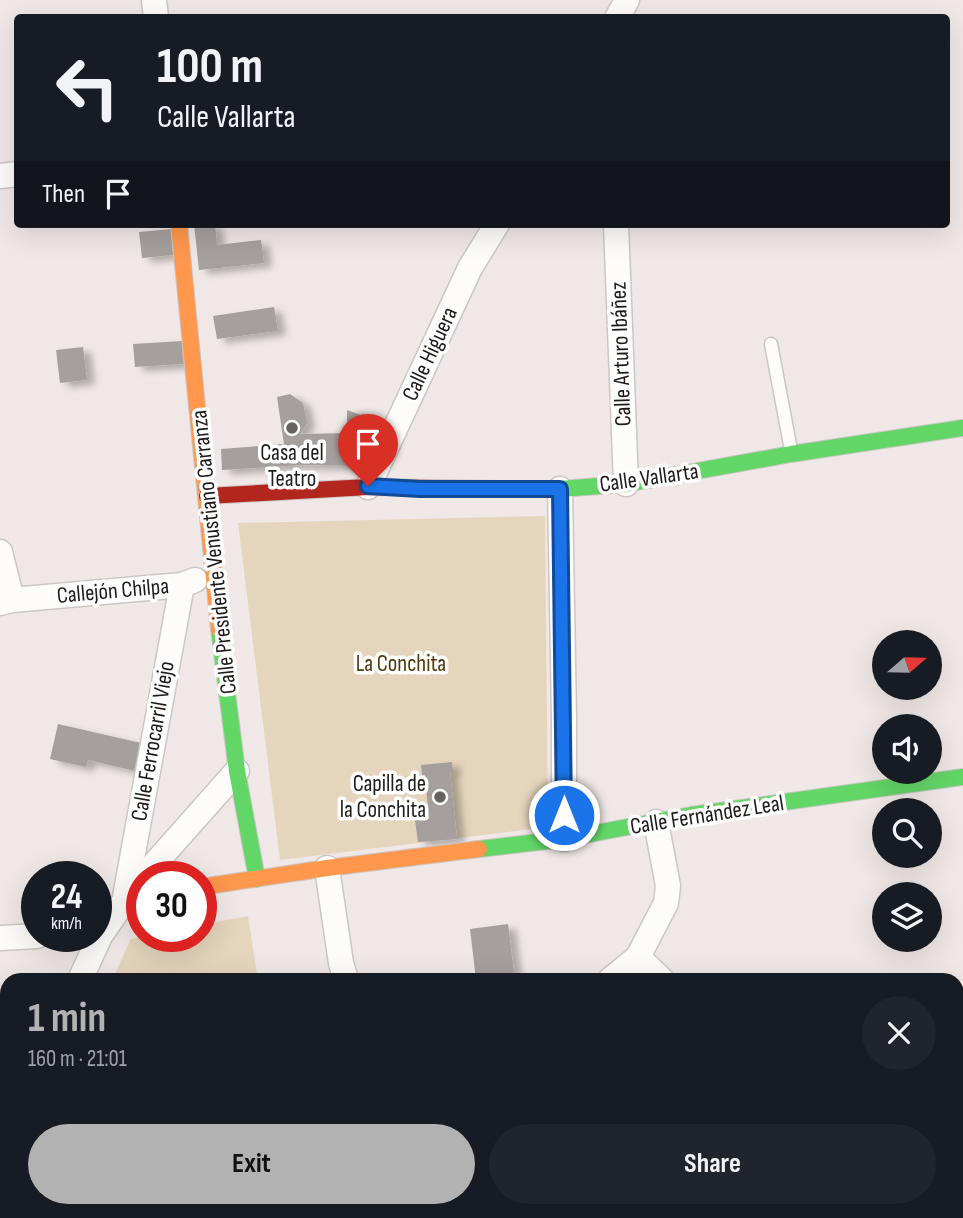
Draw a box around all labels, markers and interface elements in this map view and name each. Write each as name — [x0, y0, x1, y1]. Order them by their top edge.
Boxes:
text: 100 m — [157, 38, 263, 97]
icon: left — [42, 42, 133, 133]
text: Calle Vallarta — [157, 98, 296, 137]
icon: arrive — [99, 175, 137, 213]
text: Then — [42, 179, 85, 210]
street label: Calle Arturo Ibáñez — [604, 281, 638, 427]
street label: Calle Higuera — [396, 303, 464, 405]
street label: Calle Presidente Venustiano Carranza — [185, 409, 243, 695]
pin — [338, 414, 398, 486]
marker: Casa del Teatro — [284, 420, 300, 436]
icon: arrive — [349, 425, 387, 463]
place label: Casa del Teatro — [260, 439, 324, 493]
street label: Calle Vallarta — [598, 457, 700, 499]
street label: Callejón Chilpa — [56, 572, 170, 610]
north arrow — [872, 630, 942, 700]
map controls — [872, 630, 942, 952]
park label: La Conchita — [356, 650, 446, 678]
street label: Calle Ferrocarril Viejo — [125, 659, 181, 823]
button: sound — [872, 714, 942, 784]
place label: Capilla de la Conchita — [340, 770, 426, 824]
position arrow — [527, 778, 601, 852]
marker: Capilla de la Conchita — [432, 789, 448, 805]
street label: Calle Fernández Leal — [628, 789, 786, 841]
button: search — [872, 798, 942, 868]
speed limit sign: 30 — [126, 861, 217, 952]
text: 24 — [51, 876, 82, 919]
button: layers — [872, 882, 942, 952]
text: km/h — [51, 913, 82, 934]
text: 1 min — [28, 993, 106, 1044]
button: close — [862, 996, 936, 1070]
text: 160 m · 21:01 — [28, 1045, 127, 1073]
button: Exit — [28, 1124, 475, 1204]
button: Share — [489, 1124, 936, 1204]

